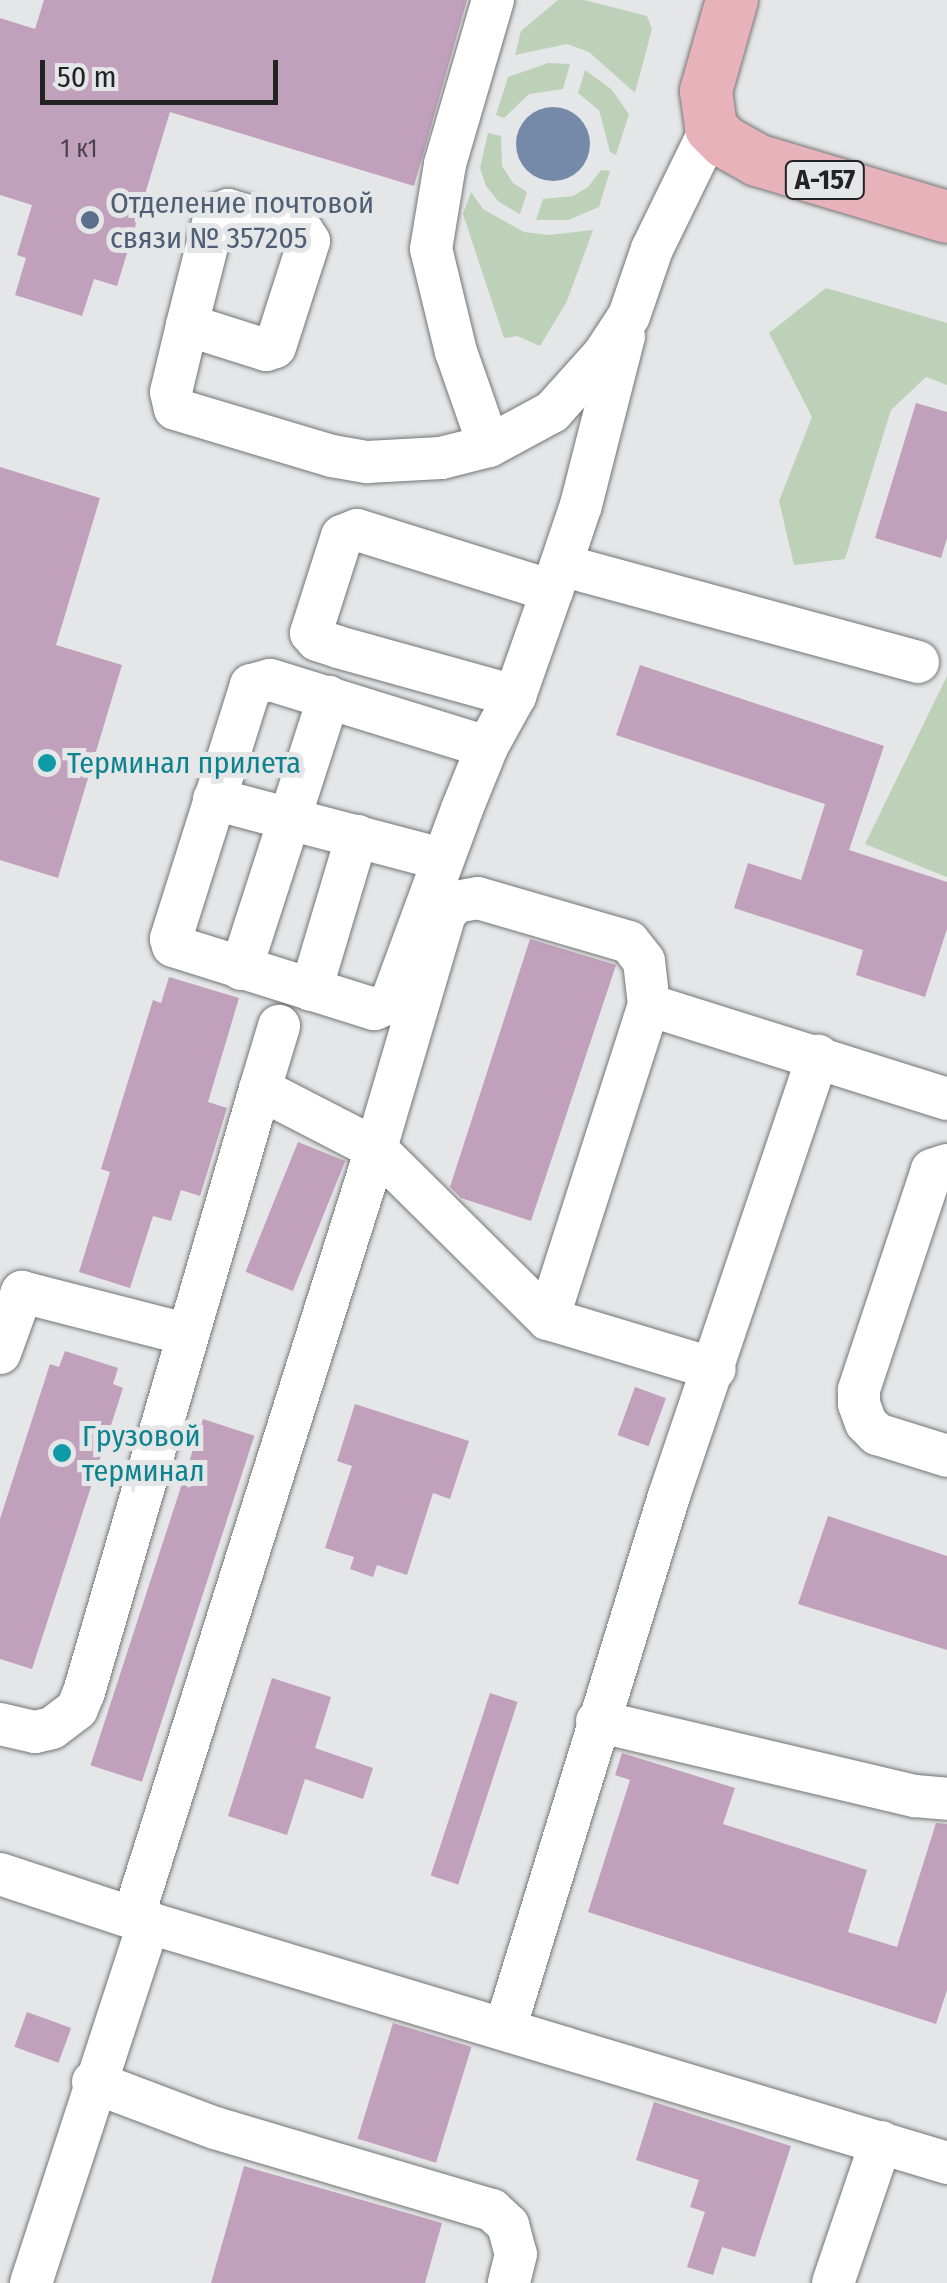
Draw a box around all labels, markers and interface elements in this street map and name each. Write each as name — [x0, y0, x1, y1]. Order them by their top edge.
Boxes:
scale bar — [45, 40, 282, 102]
text: 50 m — [57, 59, 117, 95]
house number: 1 к1 — [61, 134, 97, 164]
road number: А-157 — [782, 157, 868, 203]
place label: Отделение почтовой связи № 357205 — [110, 185, 374, 256]
marker: Отделение почтовой связи № 357205 — [79, 209, 101, 231]
place label: Терминал прилета — [67, 745, 301, 781]
marker: Терминал прилета — [36, 752, 58, 774]
place label: Грузовой терминал — [82, 1418, 205, 1488]
marker: Грузовой терминал — [51, 1442, 73, 1464]

